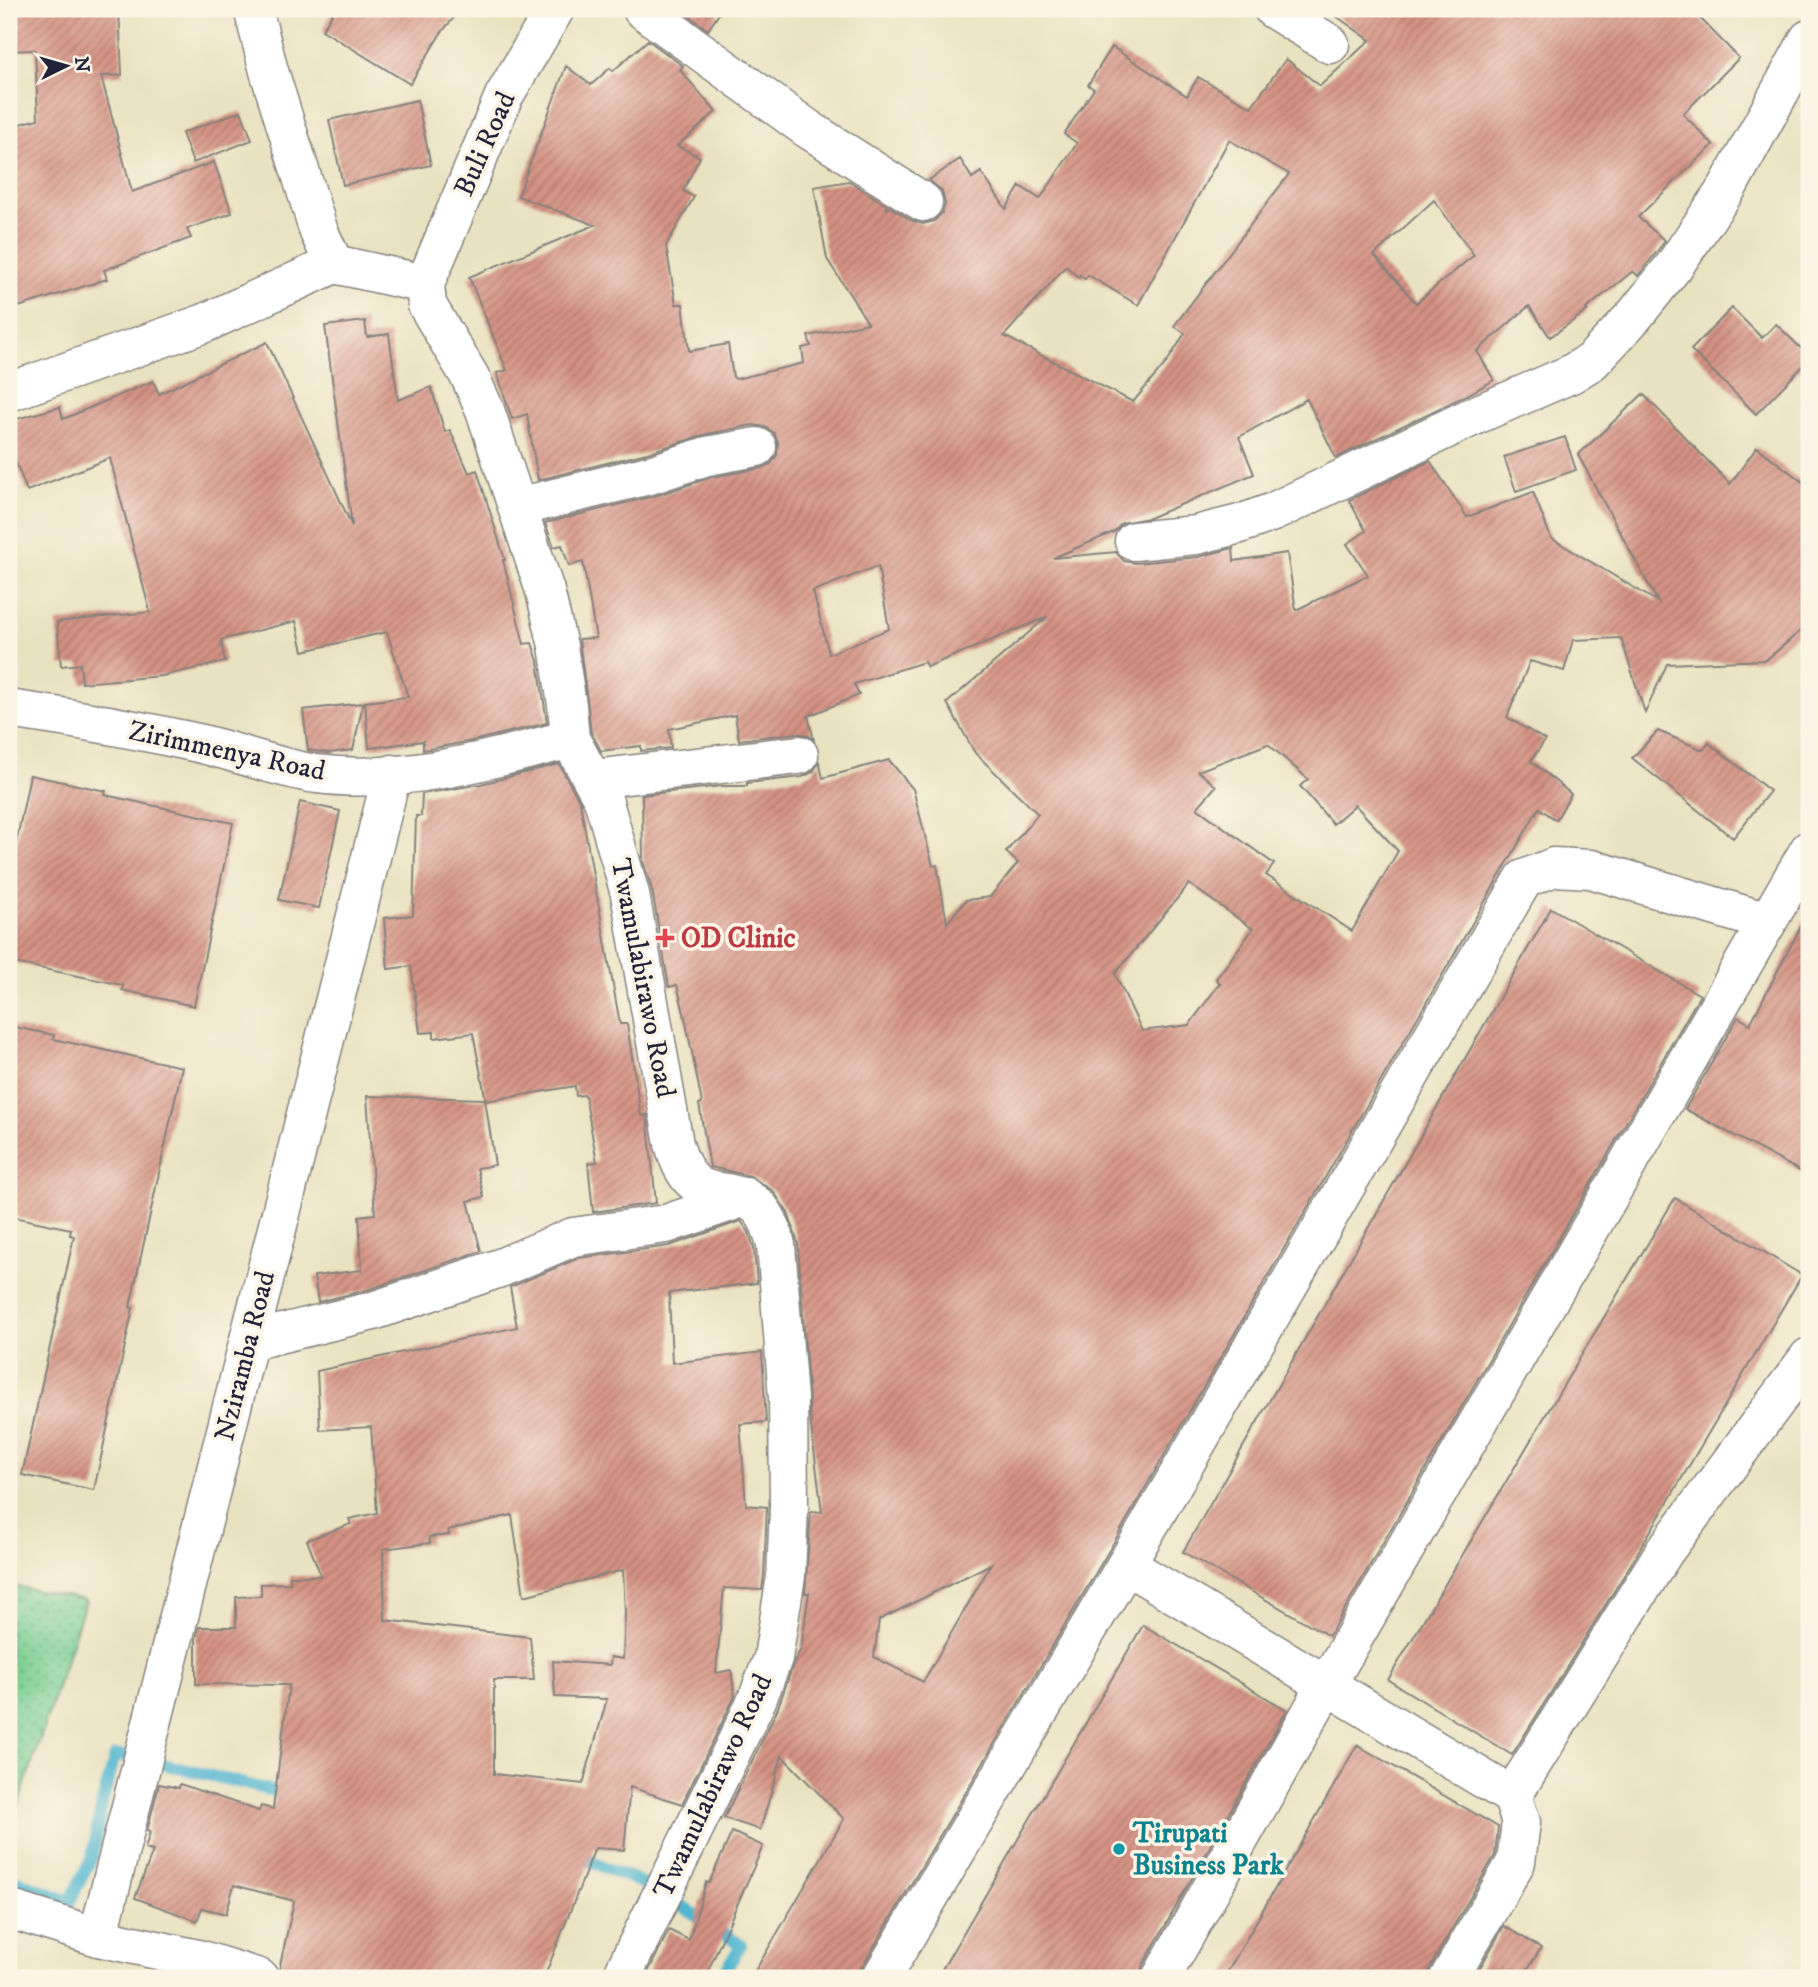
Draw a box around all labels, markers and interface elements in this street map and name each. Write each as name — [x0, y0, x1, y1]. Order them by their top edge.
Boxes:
north arrow — [32, 32, 102, 102]
text: N — [69, 56, 94, 74]
street label: Buli Road — [446, 86, 524, 202]
street label: Zirimmenya Road — [126, 713, 328, 789]
street label: Twamulabirawo Road — [603, 855, 683, 1101]
place label: OD Clinic — [681, 921, 796, 956]
marker: OD Clinic — [655, 928, 675, 948]
street label: Nziramba Road — [207, 1267, 283, 1445]
street label: Twamulabirawo Road — [646, 1668, 780, 1904]
place label: Tirupati Business Park — [1132, 1816, 1285, 1883]
marker: Tirupati Business Park — [1111, 1841, 1127, 1857]

